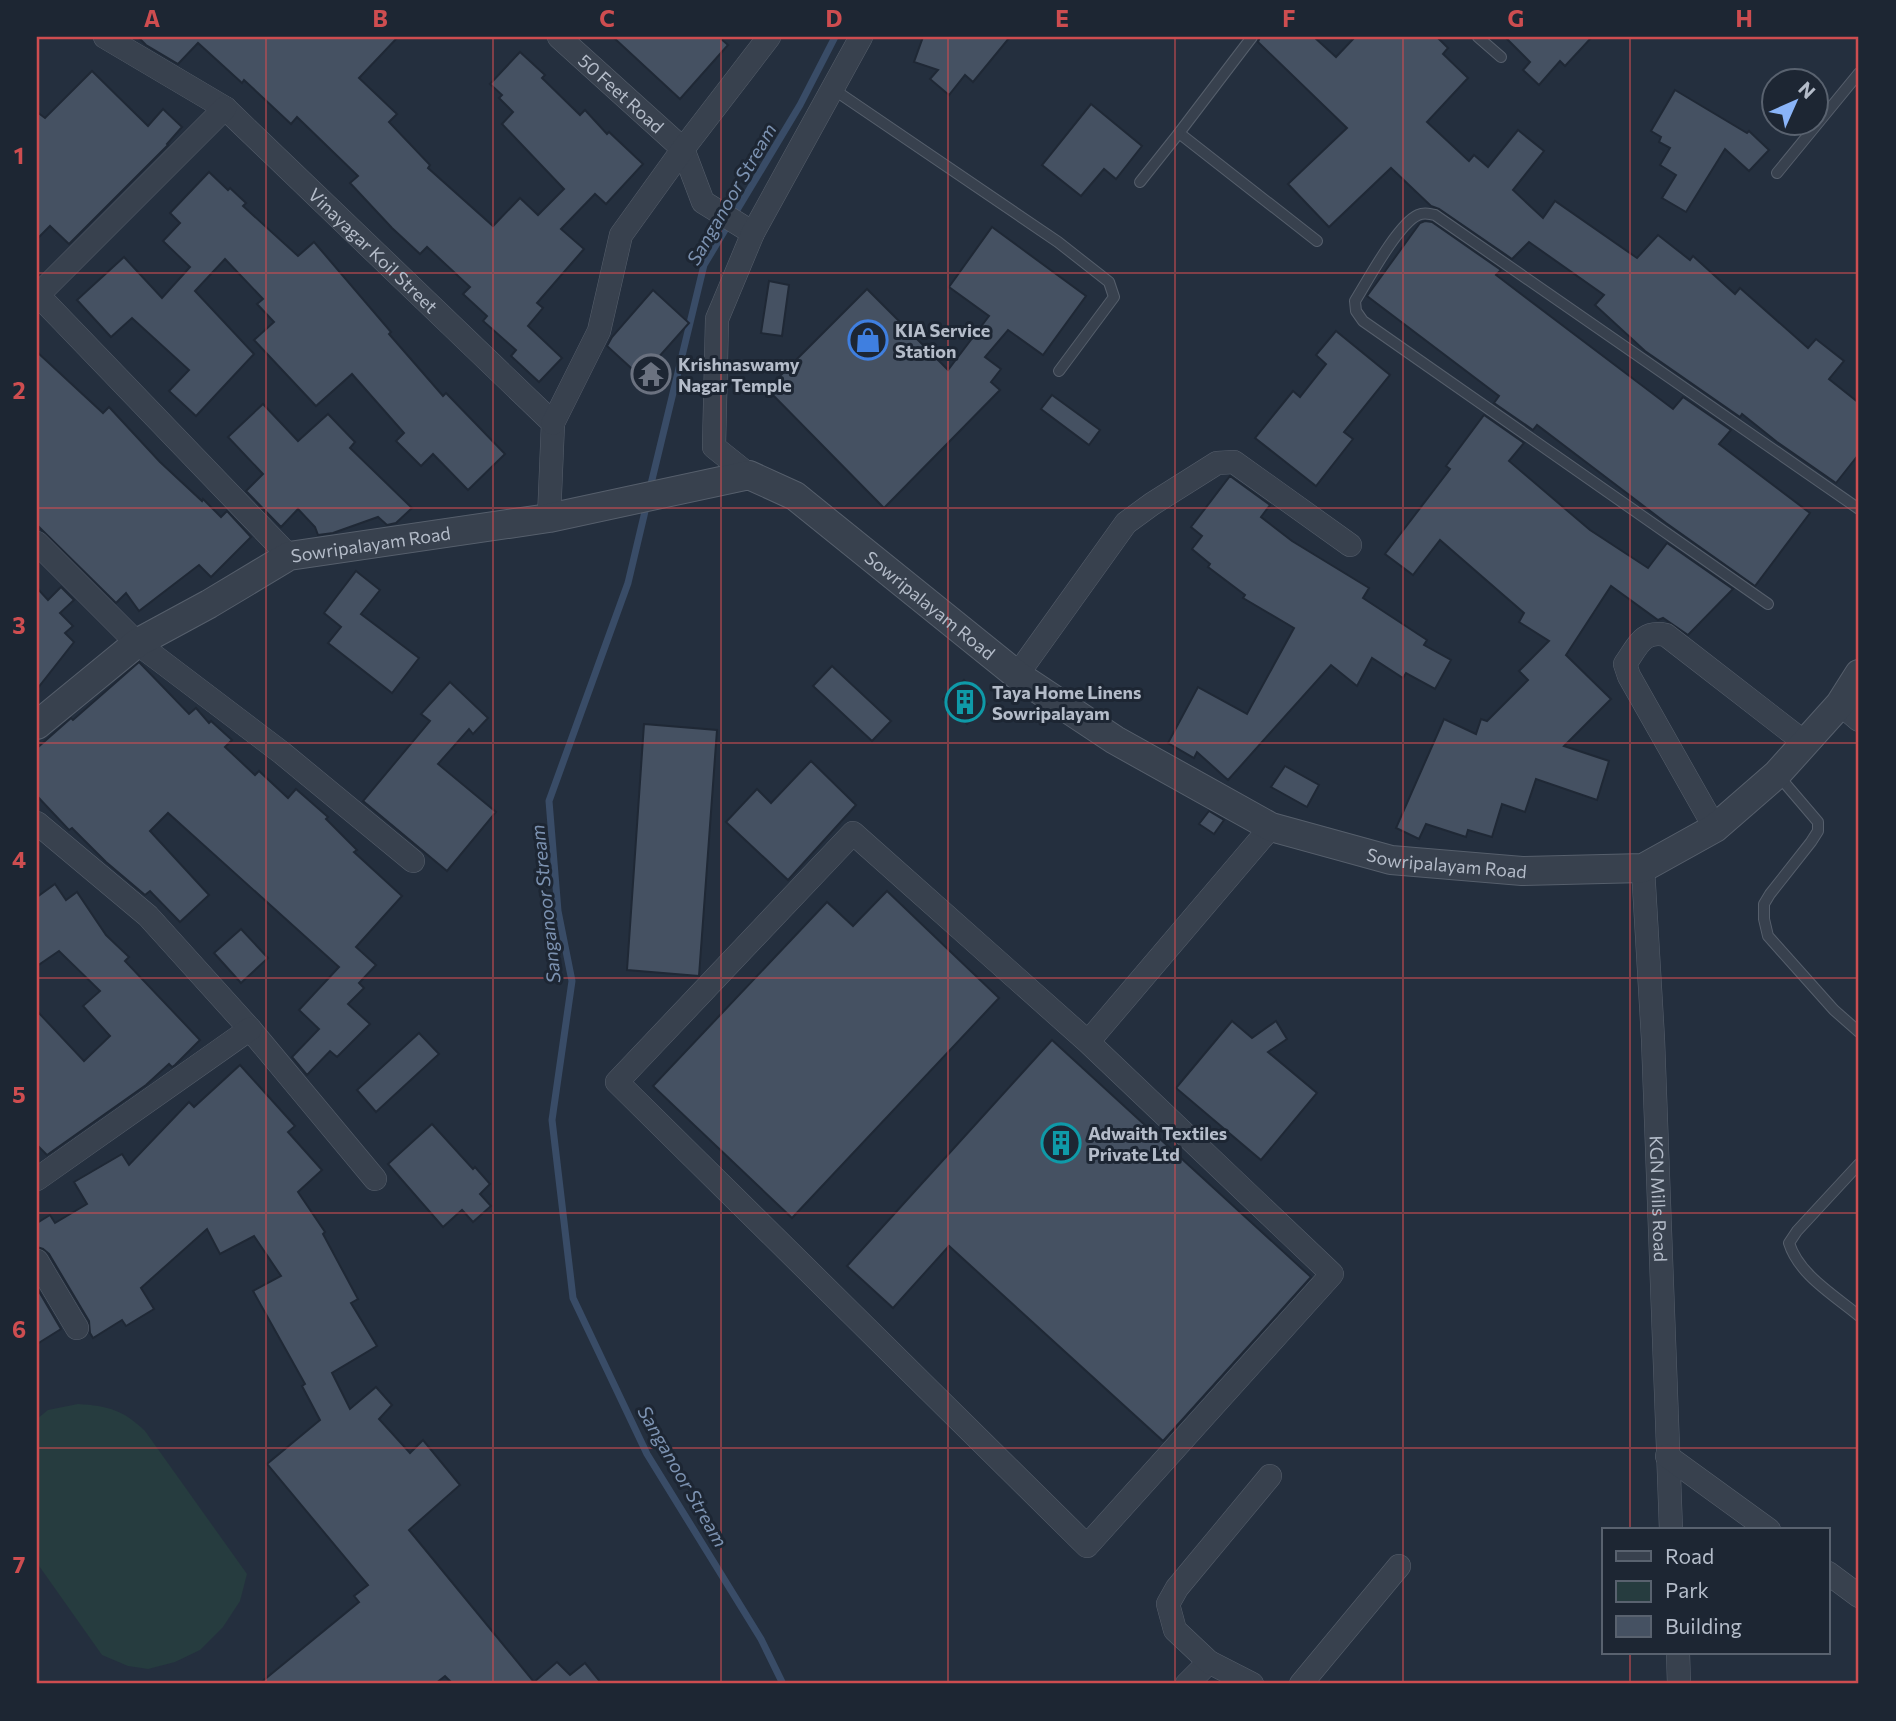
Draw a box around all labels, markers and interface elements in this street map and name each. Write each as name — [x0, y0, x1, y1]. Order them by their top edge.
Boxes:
text: A — [144, 4, 161, 32]
text: B — [372, 4, 388, 32]
text: C — [599, 4, 615, 32]
text: D — [826, 4, 843, 32]
text: E — [1055, 4, 1069, 32]
text: F — [1282, 4, 1296, 32]
text: G — [1508, 4, 1524, 32]
text: H — [1735, 4, 1753, 32]
street label: 50 Feet Road — [574, 49, 669, 137]
north arrow — [1759, 66, 1829, 136]
text: N — [1794, 76, 1821, 103]
water label: Sanganoor Stream — [681, 119, 781, 269]
text: 1 — [14, 141, 24, 169]
street label: Vinayagar Koil Street — [304, 183, 442, 317]
shop icon: KIA Service Station — [847, 319, 889, 361]
place label: KIA Service Station — [895, 319, 990, 362]
temple icon: Krishnaswamy Nagar Temple — [630, 353, 672, 395]
place label: Krishnaswamy Nagar Temple — [678, 353, 800, 396]
text: 2 — [12, 376, 26, 404]
street label: Sowripalayam Road — [289, 522, 452, 567]
street label: Sowripalayam Road — [861, 546, 1000, 664]
text: 3 — [12, 611, 26, 639]
building icon: Taya Home Linens Sowripalayam — [944, 681, 986, 723]
place label: Taya Home Linens Sowripalayam — [992, 681, 1141, 724]
water label: Sanganoor Stream — [525, 824, 565, 984]
street label: Sowripalayam Road — [1364, 843, 1528, 882]
text: 4 — [12, 845, 26, 873]
text: 5 — [12, 1080, 26, 1108]
building icon: Adwaith Textiles Private Ltd — [1040, 1122, 1082, 1164]
place label: Adwaith Textiles Private Ltd — [1088, 1122, 1227, 1165]
street label: KGN Mills Road — [1646, 1135, 1672, 1262]
text: 6 — [12, 1315, 26, 1343]
water label: Sanganoor Stream — [633, 1401, 733, 1551]
legend — [1602, 1528, 1829, 1654]
text: Road — [1665, 1543, 1714, 1568]
text: 7 — [13, 1550, 25, 1578]
text: Park — [1665, 1577, 1709, 1602]
text: Building — [1665, 1613, 1742, 1638]

